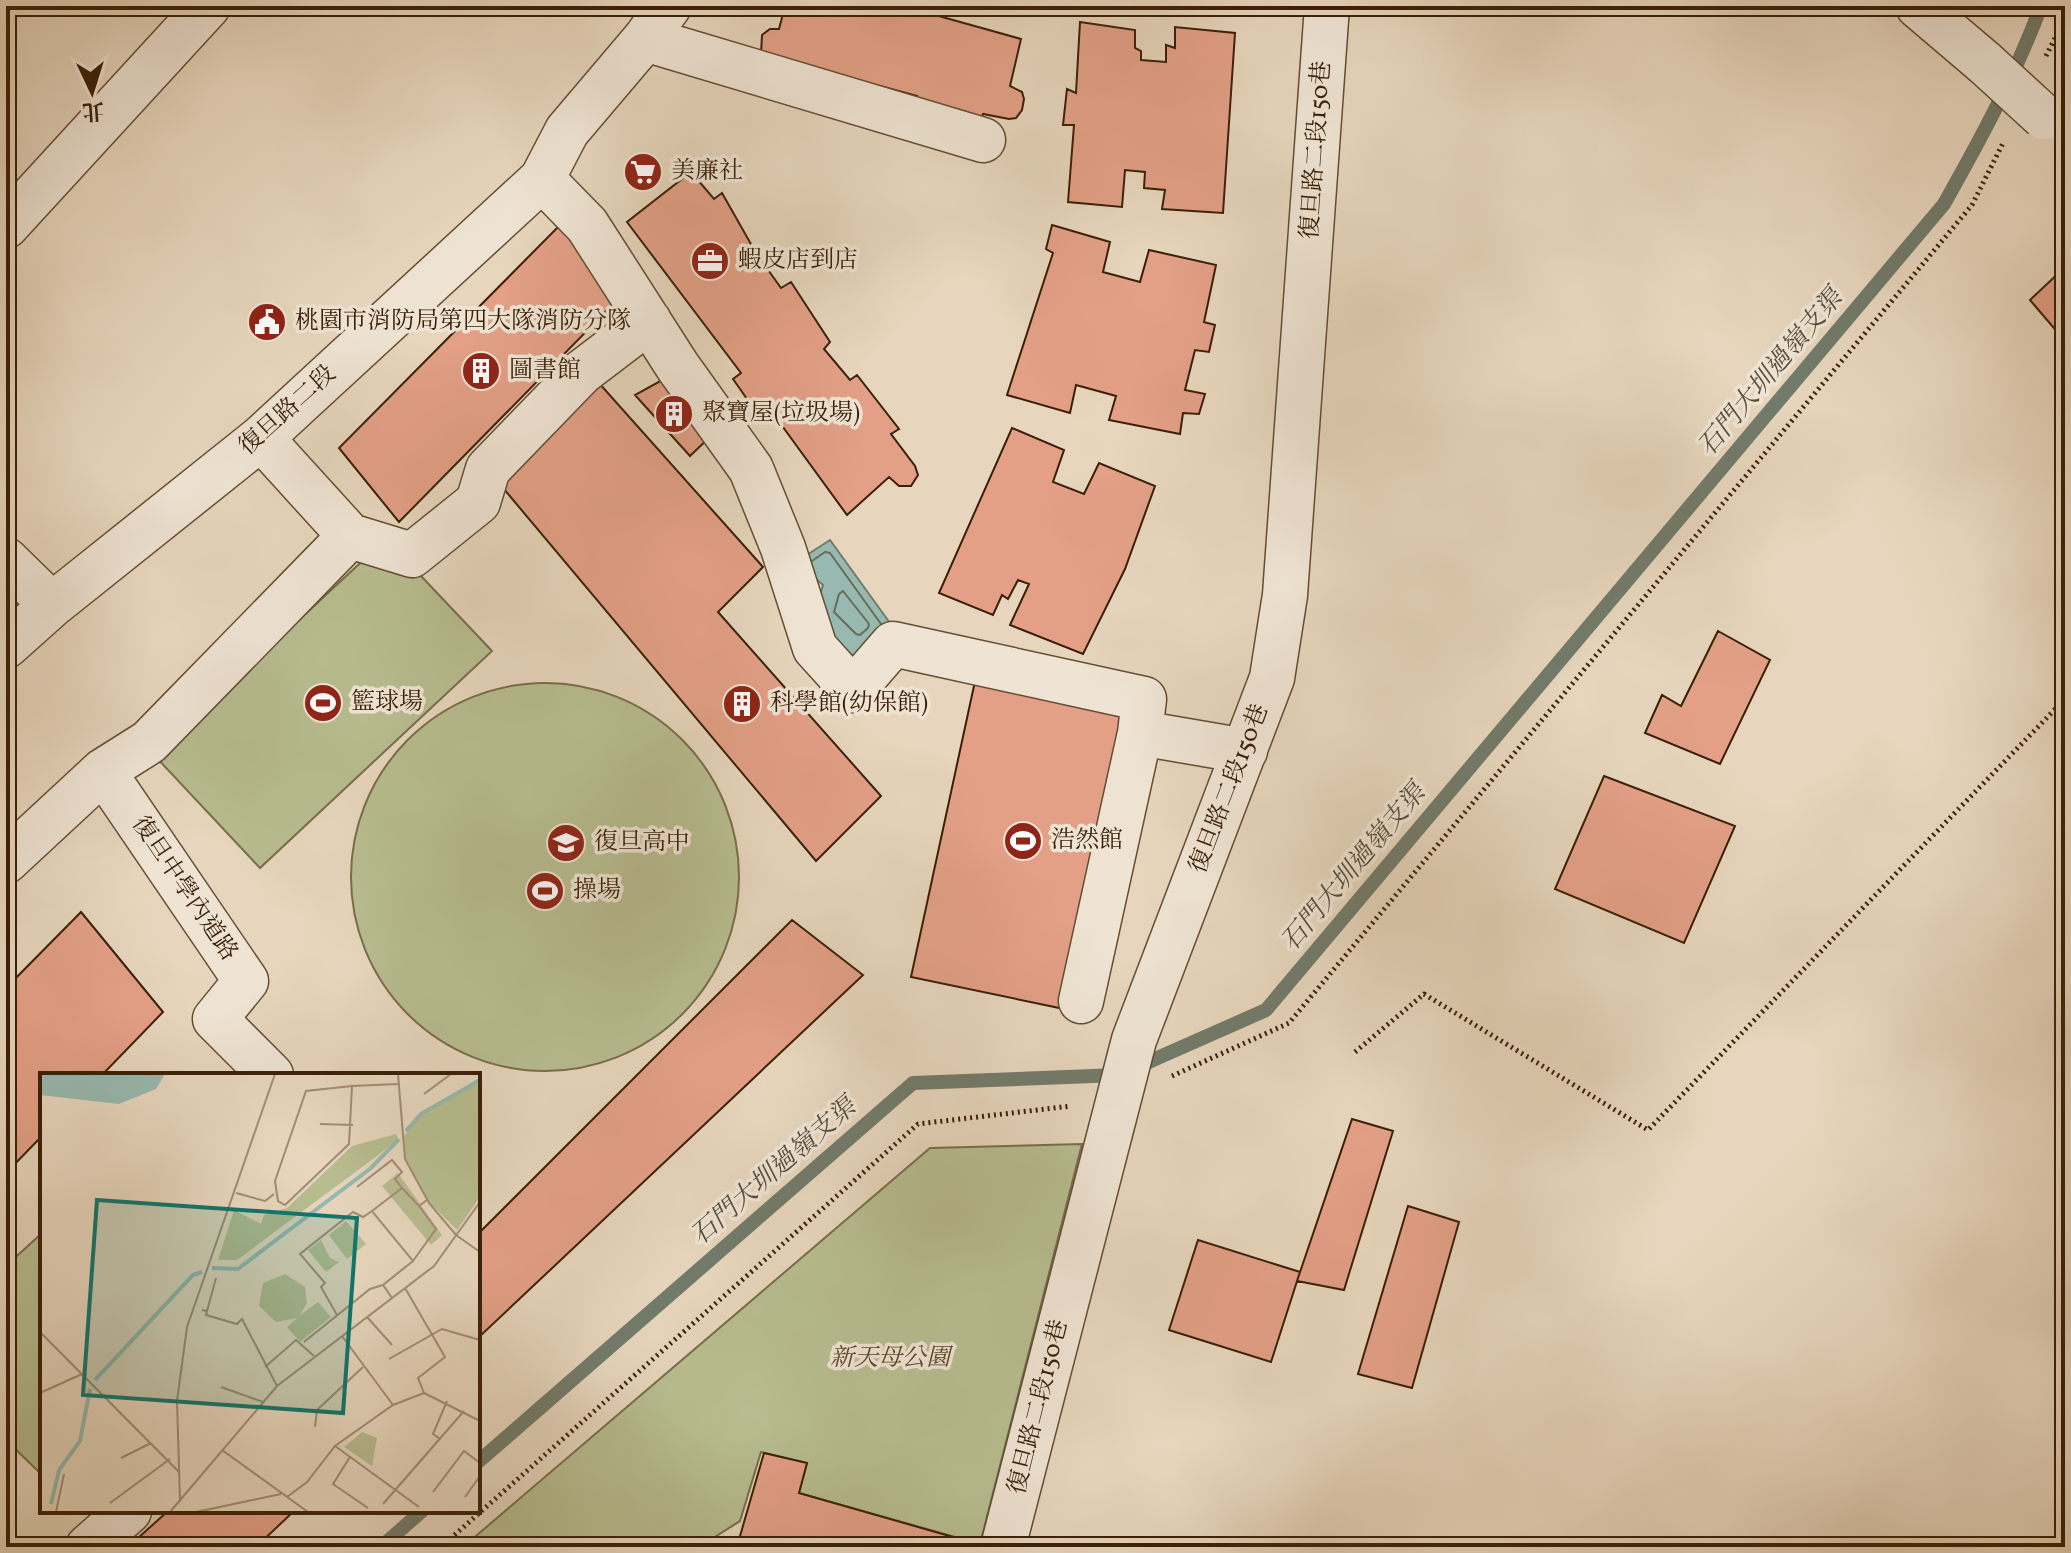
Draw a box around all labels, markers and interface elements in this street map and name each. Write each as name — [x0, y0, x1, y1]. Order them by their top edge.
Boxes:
north arrow — [52, 52, 132, 132]
street label: 復旦路二段150巷 — [1294, 60, 1340, 240]
text: 北 — [81, 93, 105, 126]
supermarket icon: 美廉社 — [622, 151, 664, 193]
place label: 美廉社 — [671, 155, 743, 189]
office icon: 蝦皮店到店 — [689, 240, 731, 282]
place label: 蝦皮店到店 — [738, 244, 858, 278]
water label: 石門大圳過嶺支渠 — [1690, 279, 1854, 464]
public building icon: 桃園市消防局第四大隊消防分隊 — [246, 301, 288, 343]
place label: 桃園市消防局第四大隊消防分隊 — [295, 305, 631, 339]
building icon: 圖書館 — [460, 350, 502, 392]
place label: 圖書館 — [509, 354, 581, 388]
street label: 復旦路二段 — [232, 358, 344, 464]
building icon: 聚寶屋(垃圾場) — [653, 393, 695, 435]
place label: 聚寶屋(垃圾場) — [702, 397, 860, 431]
sports icon: 籃球場 — [302, 682, 344, 724]
building icon: 科學館(幼保館) — [721, 683, 763, 725]
place label: 籃球場 — [351, 686, 423, 720]
place label: 科學館(幼保館) — [770, 687, 928, 721]
street label: 復旦路二段150巷 — [1182, 699, 1278, 879]
water label: 石門大圳過嶺支渠 — [1273, 774, 1437, 959]
street label: 復旦中學內道路 — [123, 810, 245, 968]
sports icon: 浩然館 — [1002, 820, 1044, 862]
school or university icon: 復旦高中 — [545, 822, 587, 864]
place label: 浩然館 — [1051, 824, 1123, 858]
place label: 復旦高中 — [594, 826, 690, 860]
sports icon: 操場 — [524, 870, 566, 912]
place label: 操場 — [573, 874, 621, 908]
inset map — [40, 1073, 480, 1513]
water label: 石門大圳過嶺支渠 — [684, 1088, 867, 1254]
street label: 復旦路二段150巷 — [1001, 1316, 1077, 1498]
park label: 新天母公園 — [830, 1342, 954, 1376]

